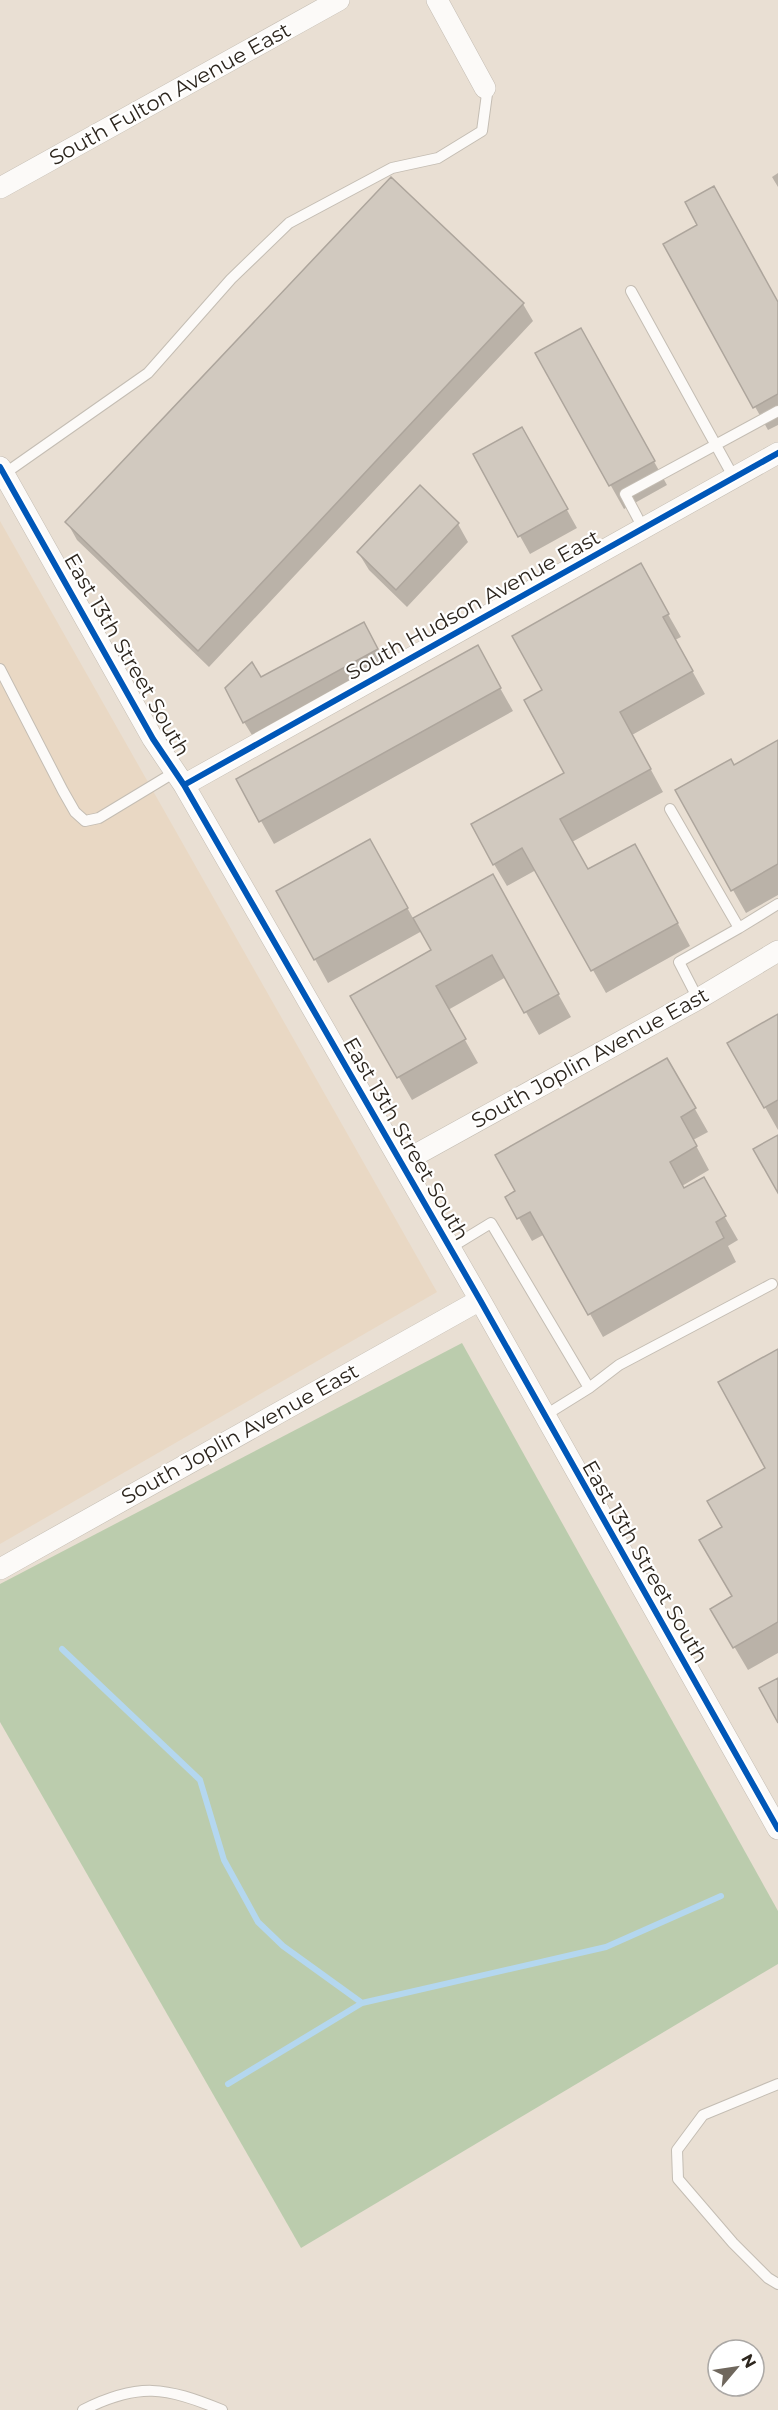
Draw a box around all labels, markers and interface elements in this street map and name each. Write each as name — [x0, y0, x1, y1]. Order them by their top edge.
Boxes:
street label: South Fulton Avenue East — [45, 17, 295, 170]
street label: South Hudson Avenue East — [341, 524, 604, 685]
street label: East 13th Street South — [59, 549, 196, 761]
street label: South Joplin Avenue East — [467, 982, 713, 1133]
street label: East 13th Street South — [338, 1033, 475, 1245]
street label: South Joplin Avenue East — [117, 1358, 363, 1509]
street label: East 13th Street South — [577, 1456, 714, 1668]
north arrow — [706, 2338, 766, 2398]
text: N — [737, 2351, 760, 2371]

